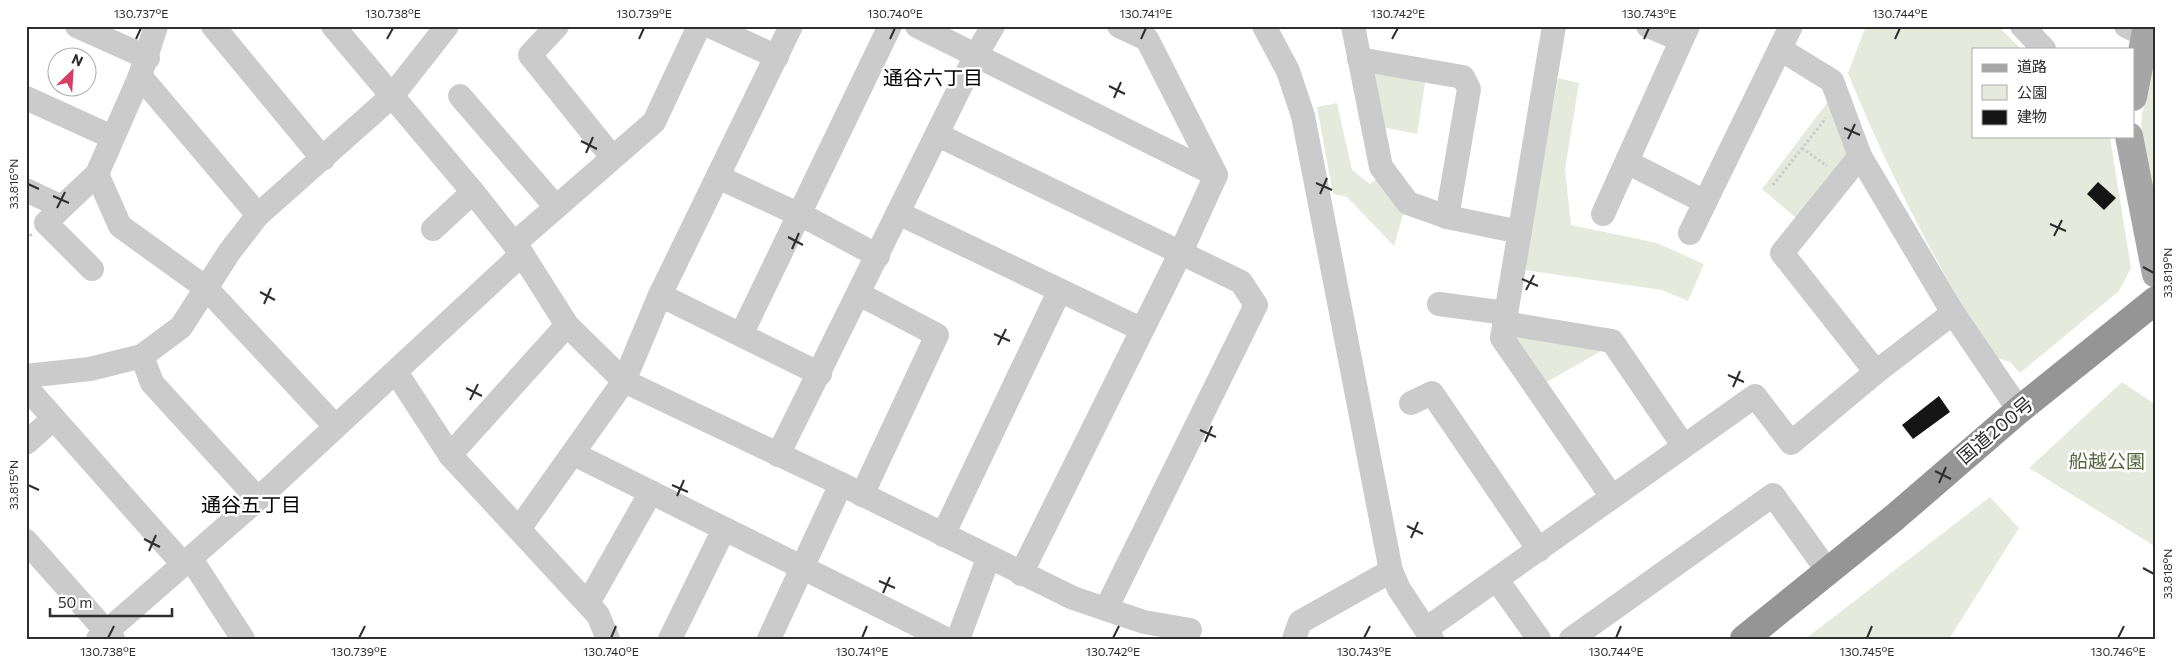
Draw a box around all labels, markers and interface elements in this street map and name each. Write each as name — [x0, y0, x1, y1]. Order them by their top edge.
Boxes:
text: 130.737°E — [114, 6, 168, 20]
text: 130.738°E — [365, 6, 421, 20]
text: 130.739°E — [616, 6, 672, 20]
text: 130.740°E — [867, 6, 923, 20]
text: 130.741°E — [1120, 6, 1172, 20]
text: 130.742°E — [1371, 6, 1425, 20]
text: 130.743°E — [1622, 6, 1676, 20]
text: 130.744°E — [1872, 6, 1928, 20]
north arrow — [48, 48, 98, 98]
legend — [1972, 48, 2134, 138]
text: N — [69, 50, 86, 70]
text: 道路 — [2017, 57, 2047, 75]
district label: 通谷六丁目 — [883, 65, 983, 89]
text: 公園 — [2017, 83, 2047, 101]
text: 建物 — [2017, 107, 2047, 125]
text: 33.816°N — [6, 159, 20, 209]
text: 33.819°N — [2160, 248, 2174, 298]
street label: 国道200号 — [1952, 391, 2037, 468]
park label: 船越公園 — [2069, 449, 2145, 472]
text: 33.815°N — [6, 460, 20, 510]
district label: 通谷五丁目 — [201, 492, 301, 516]
text: 33.818°N — [2160, 549, 2174, 599]
scale bar — [50, 585, 172, 617]
text: 50 m — [58, 593, 92, 611]
text: 130.738°E — [80, 644, 136, 658]
text: 130.739°E — [331, 644, 387, 658]
text: 130.740°E — [583, 644, 639, 658]
text: 130.741°E — [836, 644, 888, 658]
text: 130.742°E — [1086, 644, 1140, 658]
text: 130.743°E — [1337, 644, 1391, 658]
text: 130.744°E — [1588, 644, 1644, 658]
text: 130.745°E — [1840, 644, 1894, 658]
text: 130.746°E — [2090, 644, 2146, 658]

